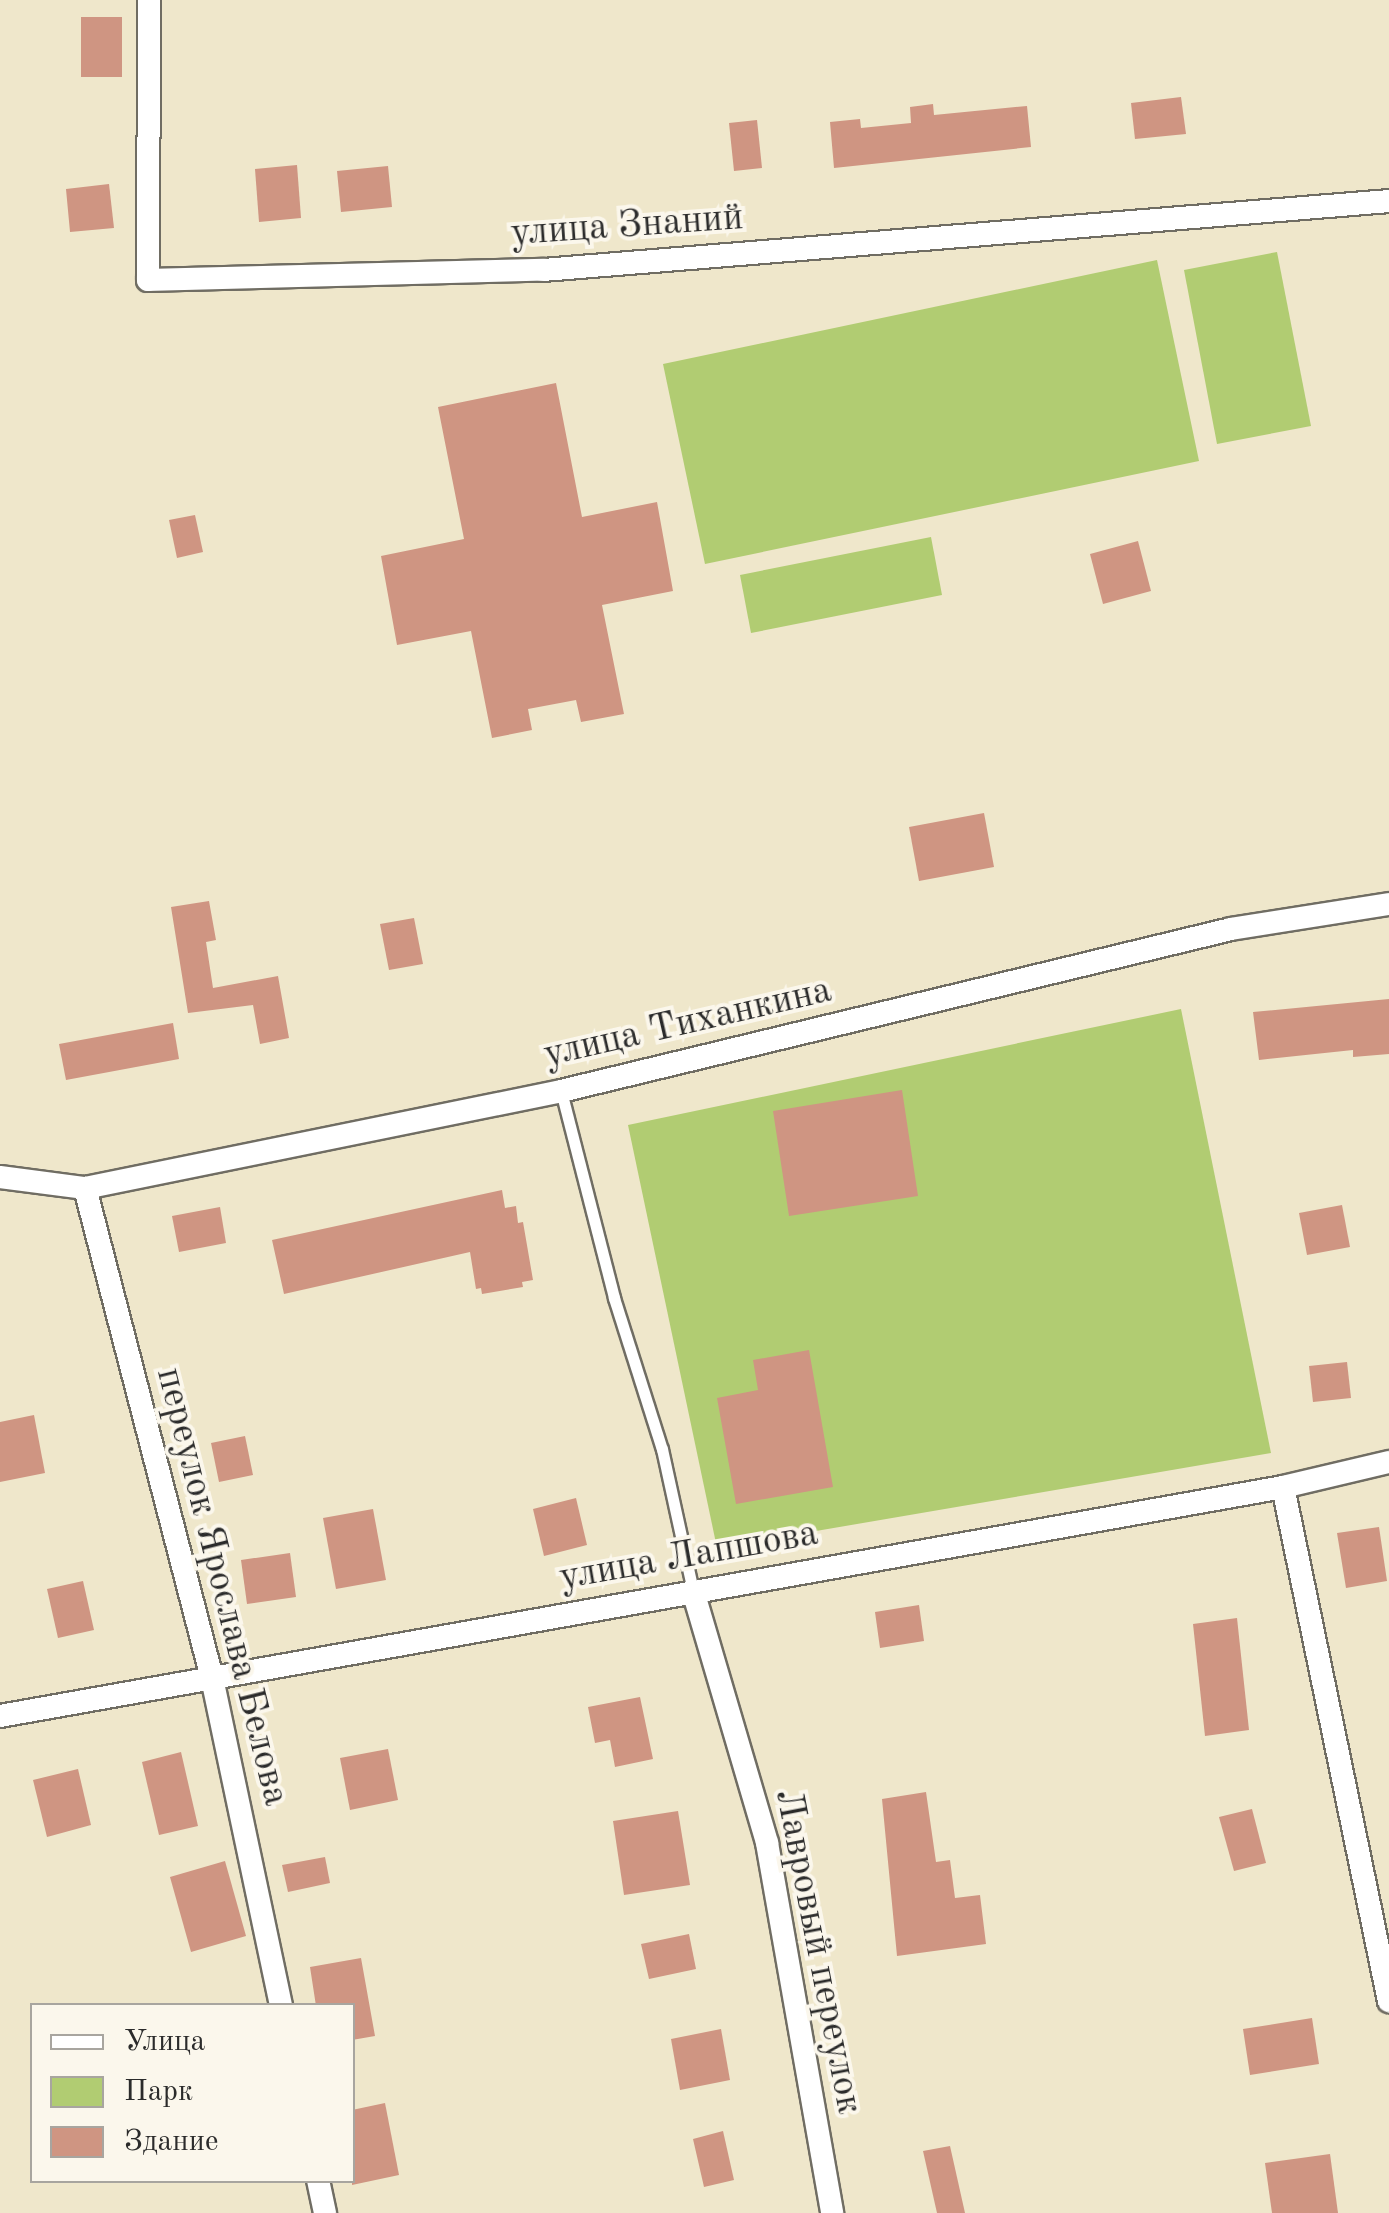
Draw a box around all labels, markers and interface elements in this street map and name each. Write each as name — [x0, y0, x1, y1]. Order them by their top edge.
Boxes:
street label: улица Знаний — [509, 196, 745, 258]
street label: улица Тиханкина — [540, 969, 836, 1079]
street label: переулок Ярослава Белова — [144, 1363, 298, 1811]
street label: улица Лапшова — [556, 1512, 822, 1602]
street label: Лавровый переулок — [763, 1786, 871, 2118]
legend — [30, 2003, 355, 2183]
text: Улица — [124, 2027, 205, 2057]
text: Парк — [124, 2077, 193, 2107]
text: Здание — [124, 2127, 219, 2157]

